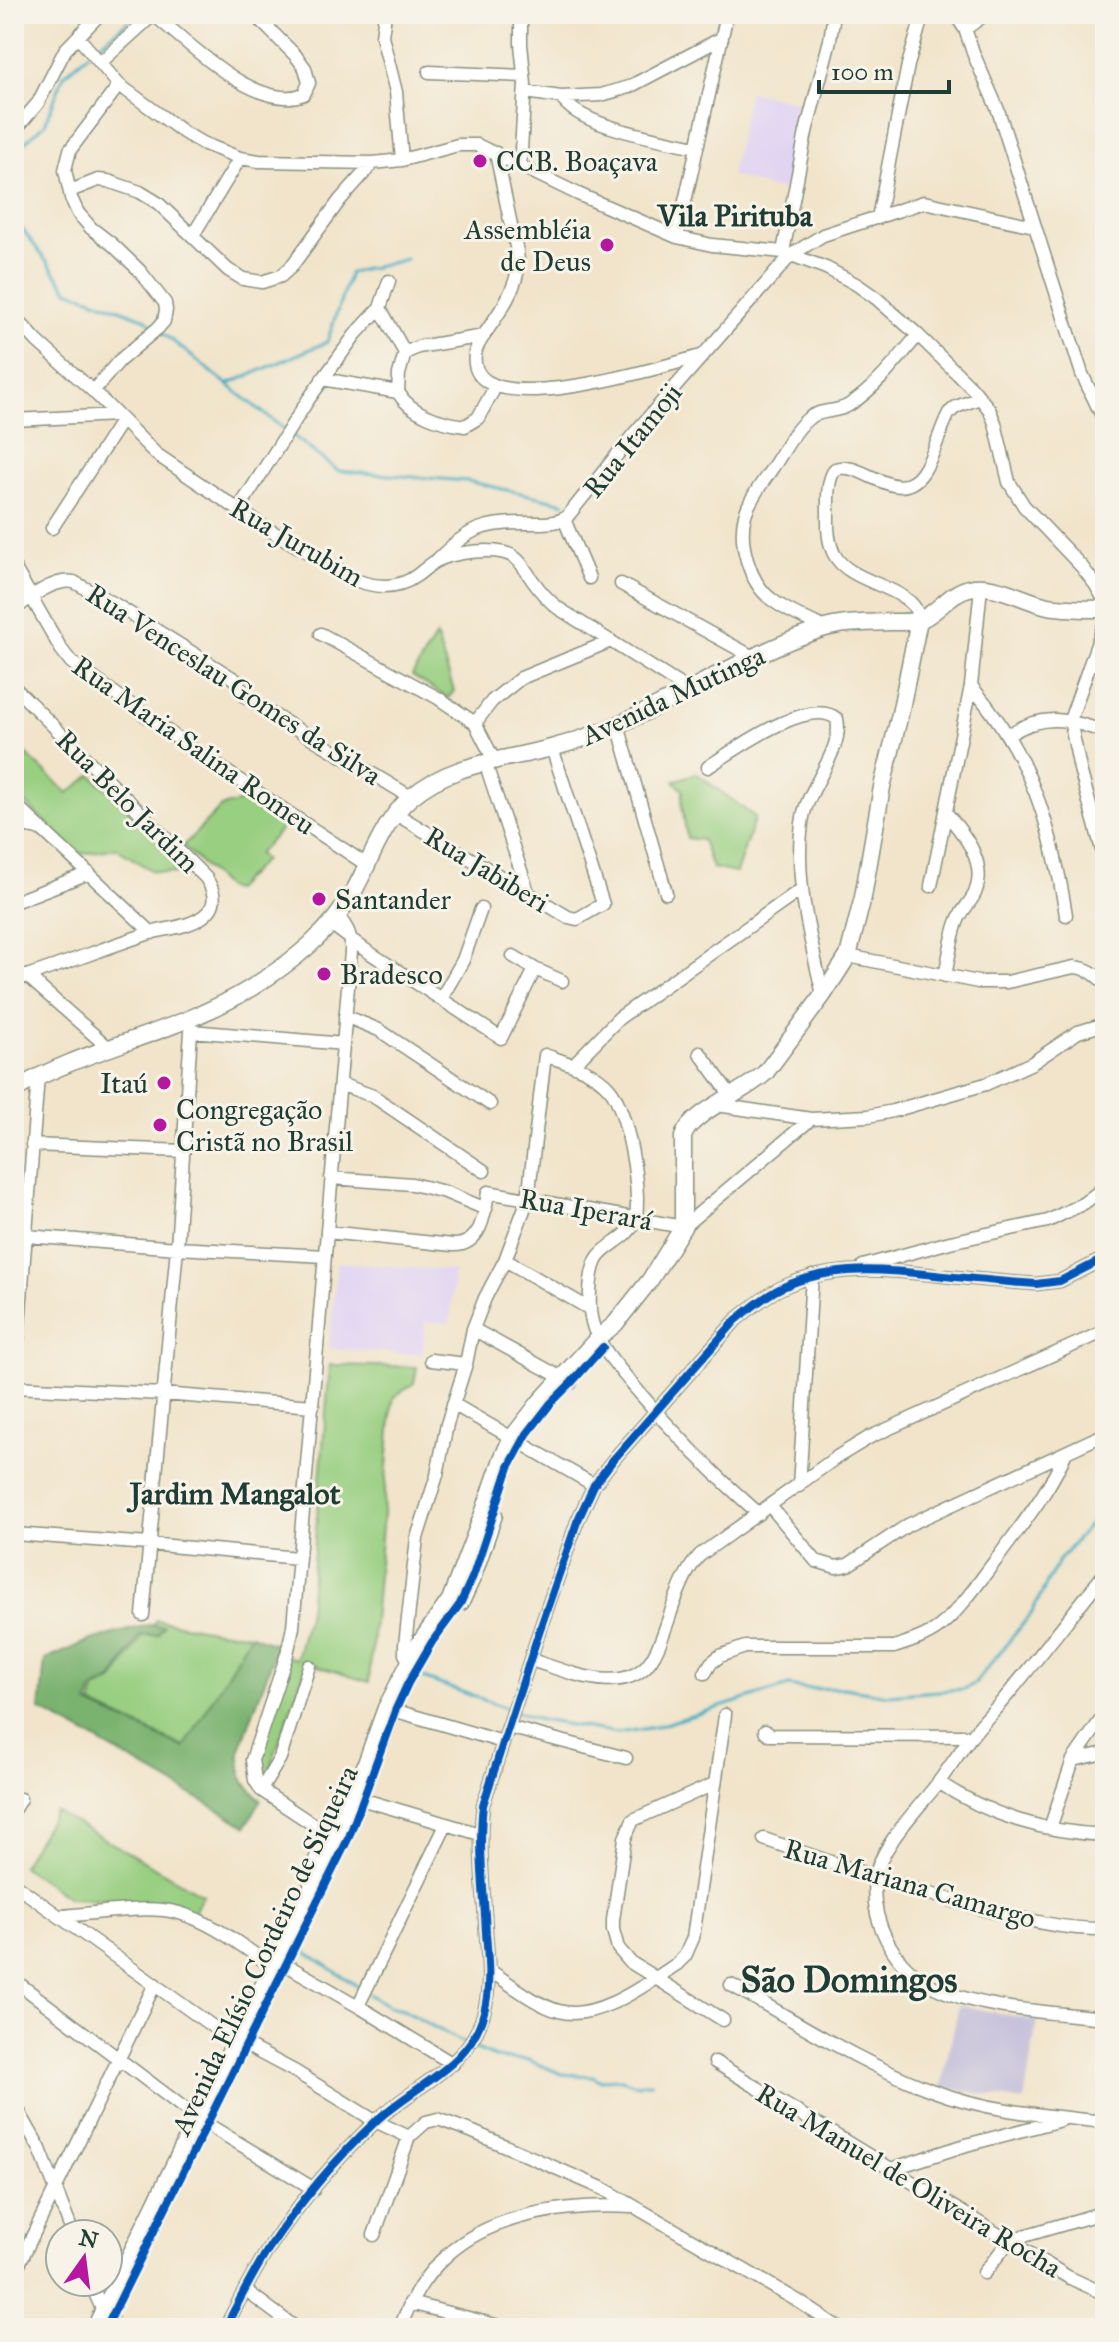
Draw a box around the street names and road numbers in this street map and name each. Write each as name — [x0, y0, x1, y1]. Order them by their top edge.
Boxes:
street label: Rua Itamoji — [575, 376, 689, 505]
street label: Rua Jurubim — [224, 490, 370, 595]
street label: Rua Venceslau Gomes da Silva — [80, 576, 388, 793]
street label: Avenida Mutinga — [575, 638, 771, 754]
street label: Rua Maria Salina Romeu — [65, 648, 322, 843]
street label: Rua Belo Jardim — [49, 722, 207, 880]
street label: Rua Jabiberi — [418, 819, 556, 920]
street label: Rua Iperará — [517, 1181, 655, 1238]
street label: Avenida Elísio Cordeiro de Siqueira — [163, 1760, 366, 2142]
street label: Rua Mariana Camargo — [780, 1831, 1040, 1936]
street label: Rua Manuel de Oliveira Rocha — [750, 2075, 1068, 2286]

